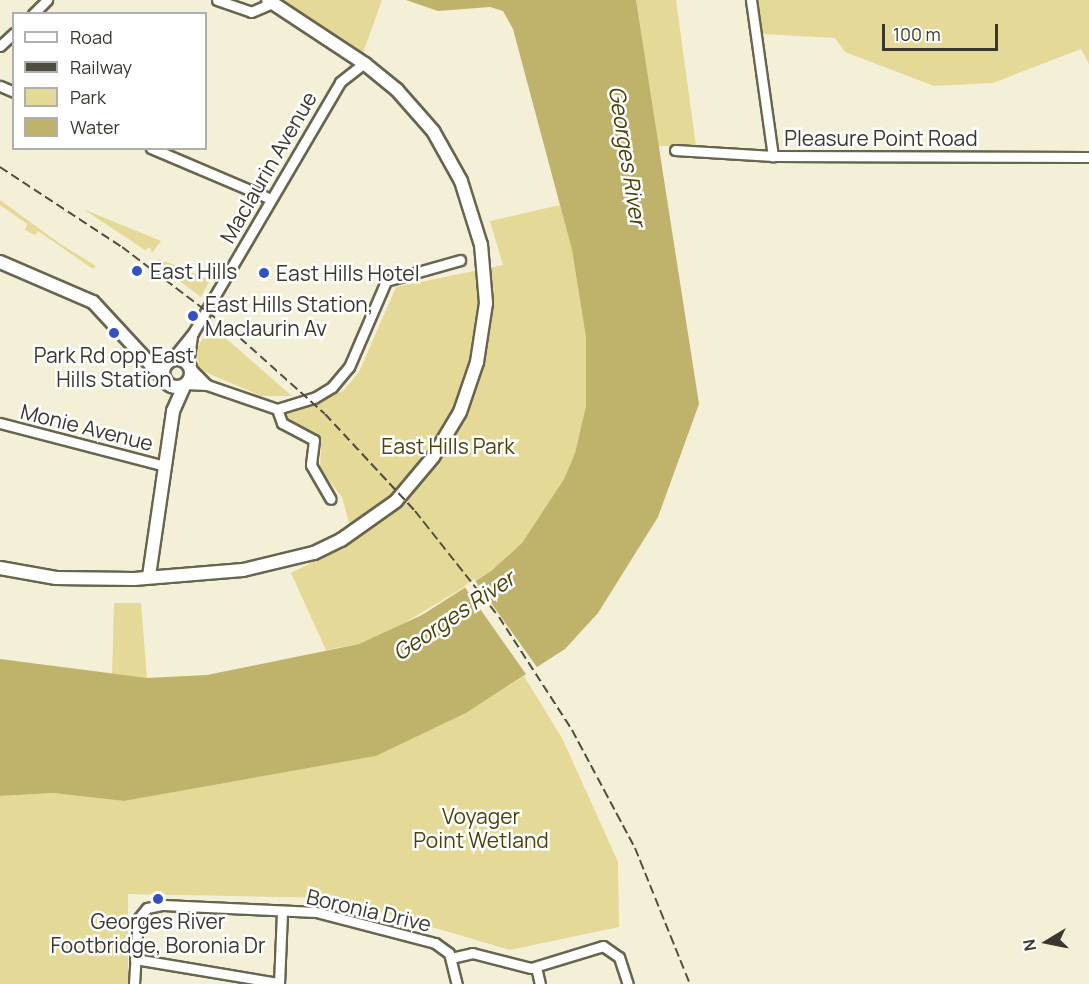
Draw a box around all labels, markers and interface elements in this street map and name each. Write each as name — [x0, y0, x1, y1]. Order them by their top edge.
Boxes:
legend — [12, 12, 207, 150]
scale bar — [885, 12, 1000, 50]
text: 100 m — [893, 22, 941, 46]
text: Road — [70, 25, 113, 49]
text: Railway — [70, 55, 132, 79]
water label: Georges River — [603, 84, 651, 228]
text: Park — [70, 85, 106, 109]
street label: Maclaurin Avenue — [214, 87, 322, 247]
text: Water — [70, 115, 120, 139]
street label: Pleasure Point Road — [784, 125, 978, 151]
place label: East Hills — [150, 258, 237, 284]
place label: East Hills Hotel — [276, 260, 420, 286]
marker: East Hills — [128, 262, 146, 280]
marker: East Hills Hotel — [257, 266, 271, 280]
place label: East Hills Station, Maclaurin Av — [205, 291, 373, 341]
marker: East Hills Station, Maclaurin Av — [186, 309, 200, 323]
marker: Park Rd opp East Hills Station — [107, 326, 121, 340]
place label: Park Rd opp East Hills Station — [34, 342, 194, 392]
street label: Monie Avenue — [18, 398, 156, 456]
park label: East Hills Park — [381, 433, 515, 459]
water label: Georges River — [388, 566, 520, 666]
park label: Voyager Point Wetland — [413, 803, 549, 853]
street label: Boronia Drive — [304, 883, 434, 937]
marker: Georges River Footbridge, Boronia Dr — [151, 892, 165, 906]
place label: Georges River Footbridge, Boronia Dr — [51, 908, 265, 958]
north arrow — [1017, 912, 1077, 972]
text: N — [1017, 938, 1041, 953]

